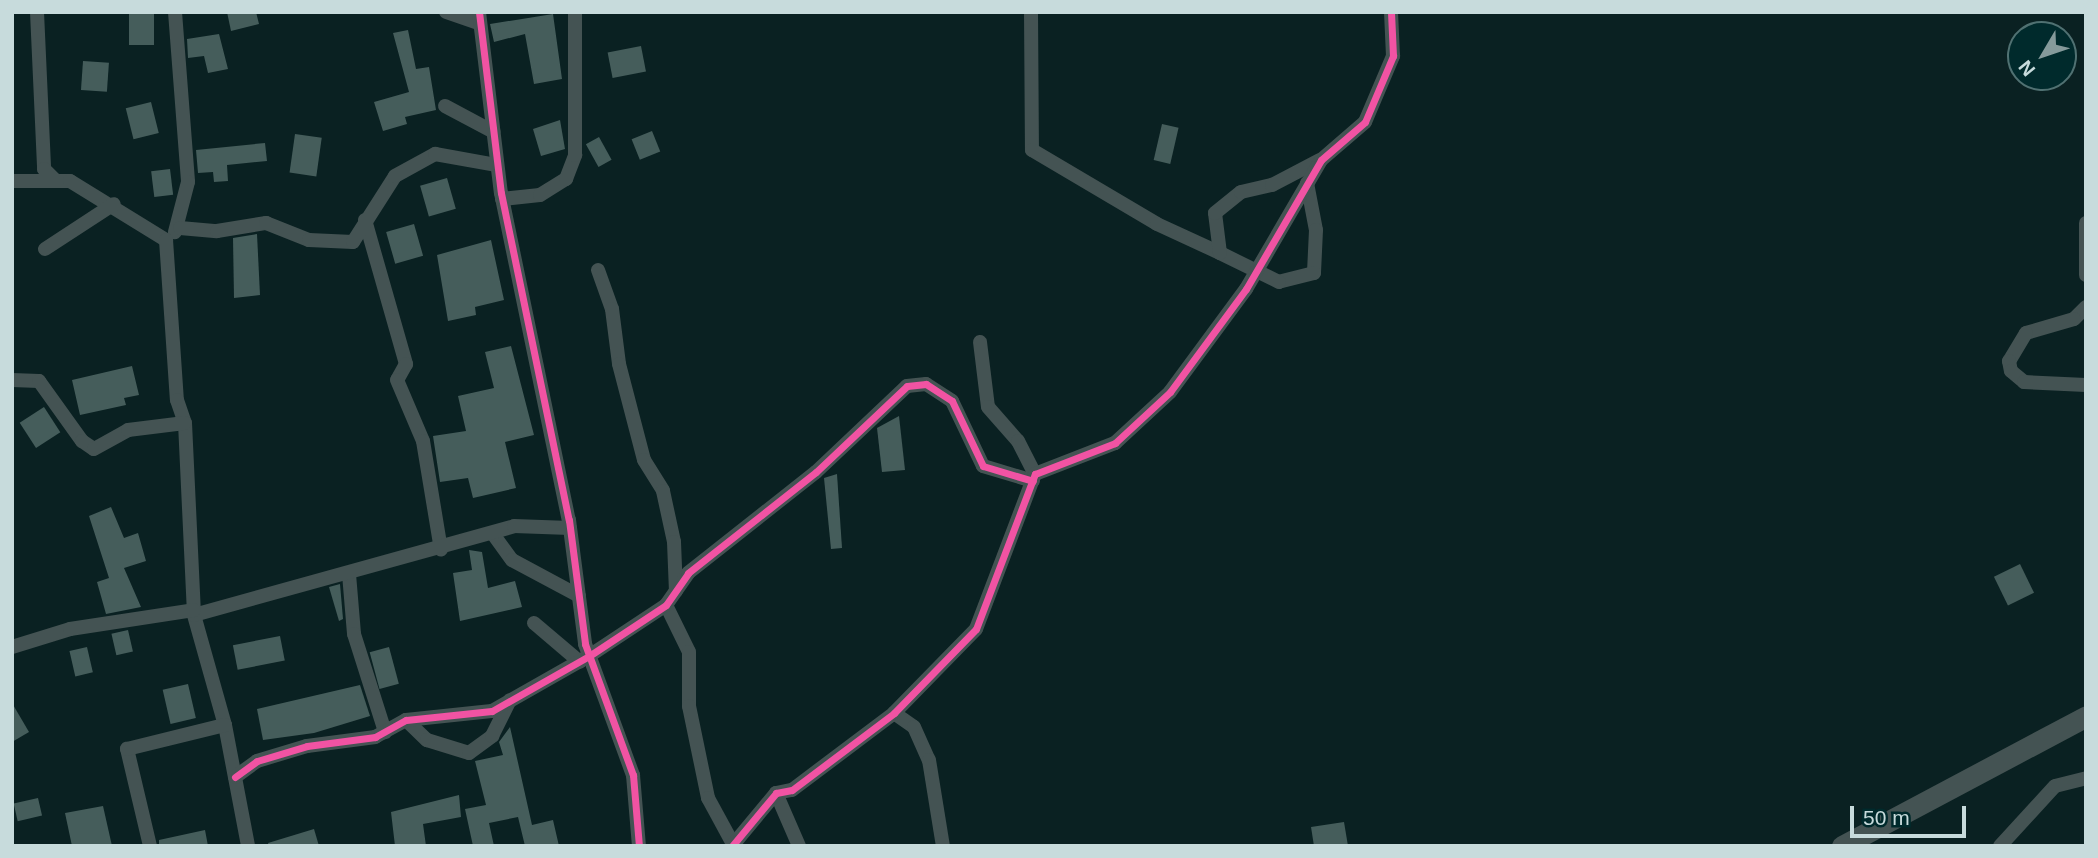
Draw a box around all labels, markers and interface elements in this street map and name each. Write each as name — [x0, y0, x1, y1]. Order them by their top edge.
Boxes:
north arrow — [2007, 21, 2077, 91]
text: N — [2014, 56, 2039, 80]
scale bar — [1853, 792, 1968, 836]
text: 50 m — [1863, 806, 1910, 829]

